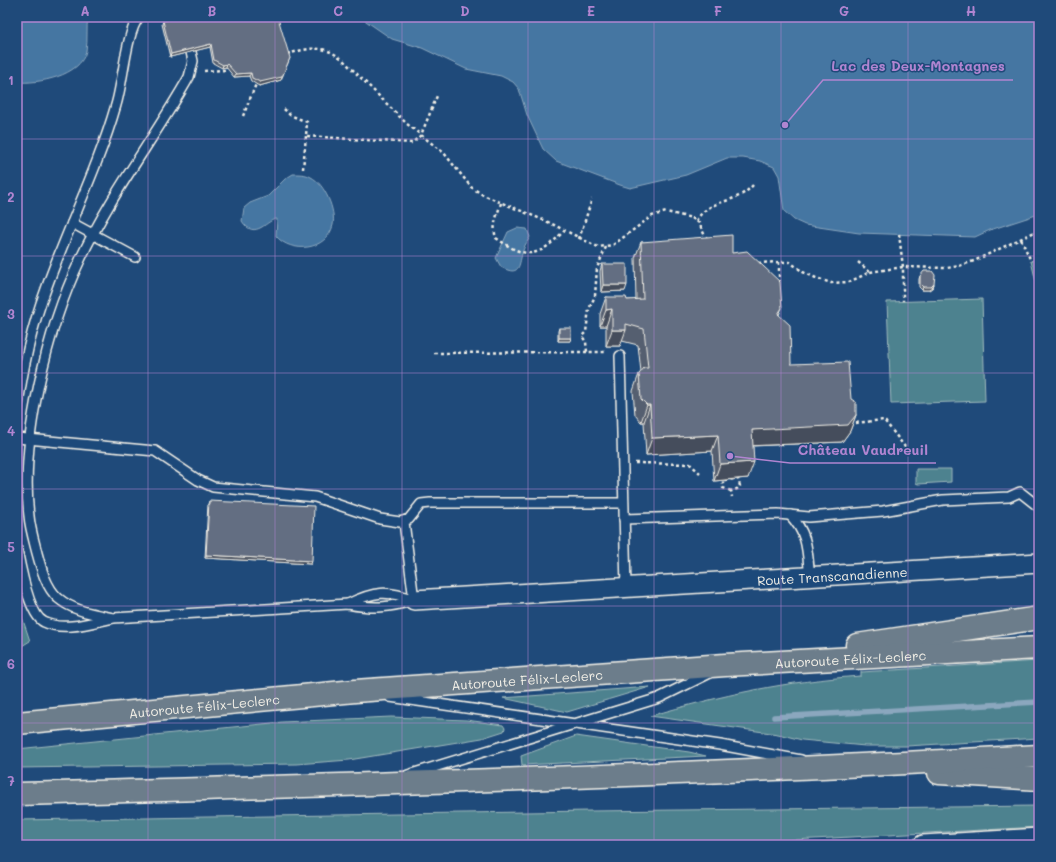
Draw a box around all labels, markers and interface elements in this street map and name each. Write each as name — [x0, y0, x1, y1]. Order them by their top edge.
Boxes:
text: A — [80, 2, 90, 19]
text: B — [208, 2, 217, 19]
text: C — [333, 2, 343, 19]
text: D — [460, 2, 470, 19]
text: E — [587, 2, 595, 19]
text: F — [714, 2, 722, 19]
text: G — [839, 2, 849, 19]
text: H — [966, 2, 976, 19]
callout: Lac des Deux-Montagnes — [823, 54, 1013, 80]
text: Lac des Deux-Montagnes — [831, 56, 1005, 75]
text: 1 — [8, 71, 14, 88]
text: 2 — [7, 188, 15, 205]
text: 3 — [7, 305, 15, 322]
text: 4 — [7, 422, 15, 439]
callout: Château Vaudreuil — [790, 437, 936, 463]
text: Château Vaudreuil — [798, 440, 928, 459]
text: 5 — [7, 538, 15, 555]
street label: Route Transcanadienne — [757, 562, 908, 588]
street label: Autoroute Félix-Leclerc — [774, 646, 927, 671]
text: 6 — [7, 655, 15, 672]
street label: Autoroute Félix-Leclerc — [451, 665, 604, 693]
street label: Autoroute Félix-Leclerc — [128, 690, 281, 721]
text: 7 — [7, 772, 15, 789]

